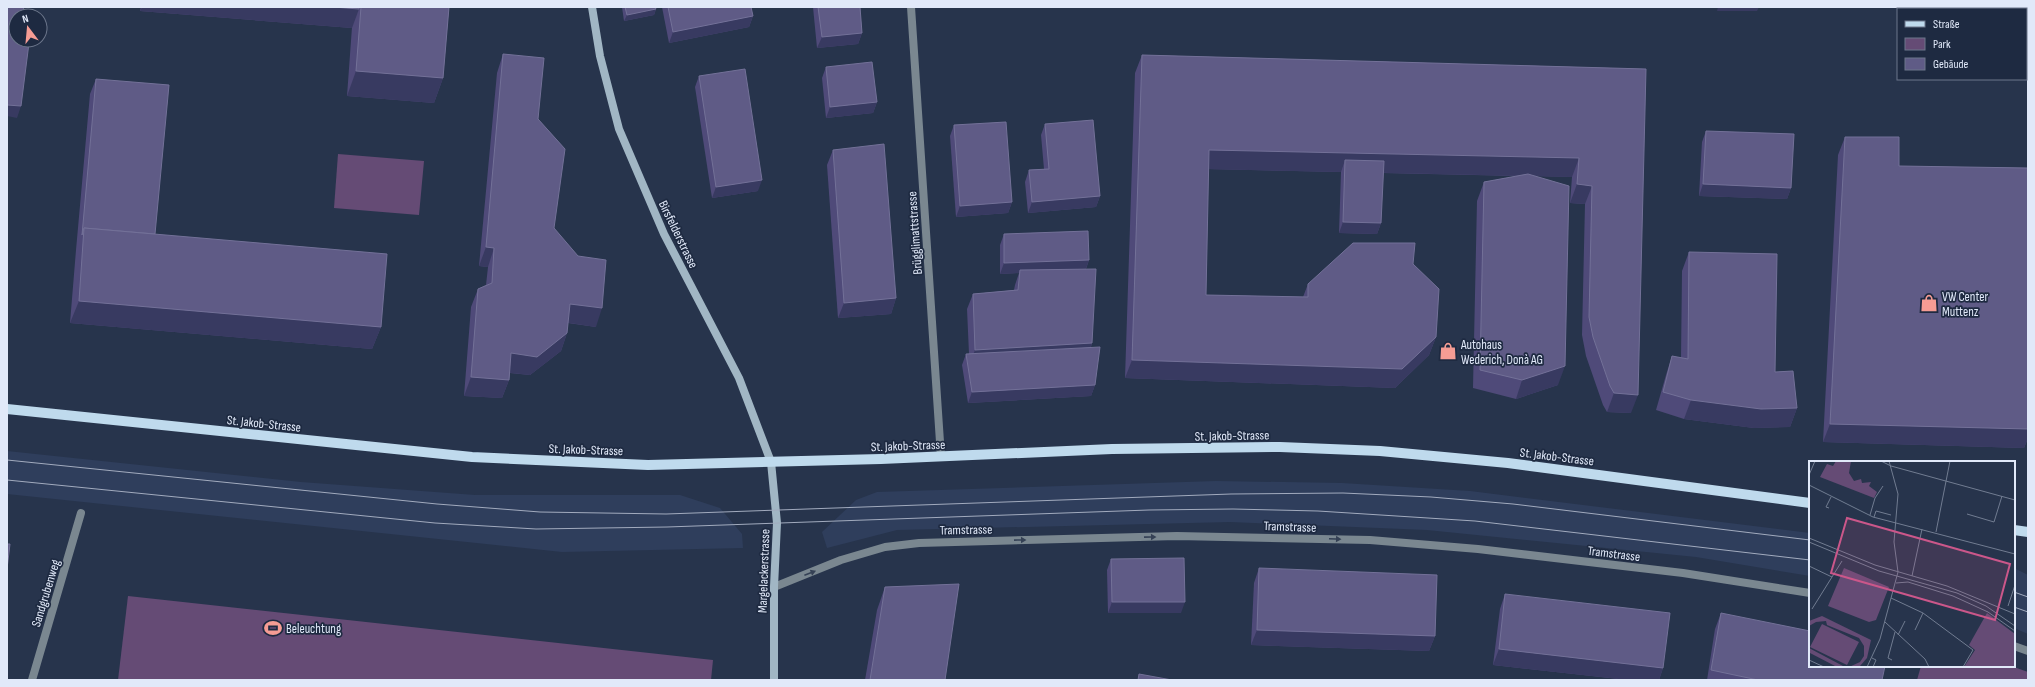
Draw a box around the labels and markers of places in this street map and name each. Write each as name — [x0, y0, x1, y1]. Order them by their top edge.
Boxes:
place label: VW Center Muttenz — [1942, 289, 1989, 320]
shop icon: VW Center Muttenz — [1919, 293, 1939, 313]
place label: Autohaus Wederich, Donà AG — [1460, 337, 1543, 368]
shop icon: Autohaus Wederich, Donà AG — [1438, 341, 1458, 361]
sports icon: Beleuchtung — [263, 618, 283, 638]
place label: Beleuchtung — [286, 621, 341, 637]

